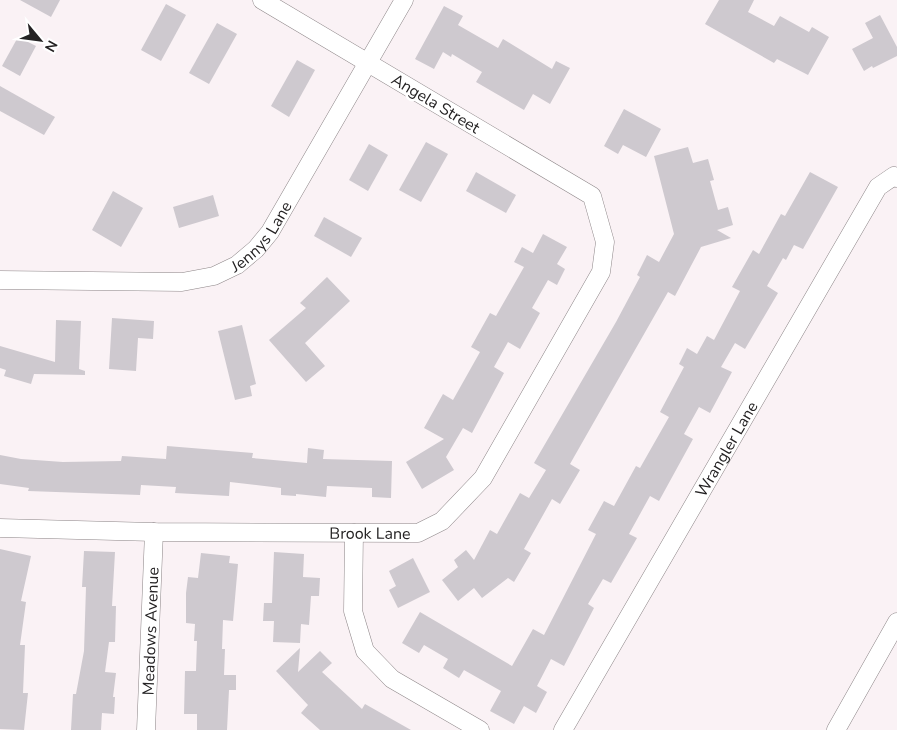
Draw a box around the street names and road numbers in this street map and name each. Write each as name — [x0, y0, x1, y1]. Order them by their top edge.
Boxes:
street label: Angela Street — [387, 69, 484, 139]
street label: Jennys Lane — [227, 197, 298, 279]
street label: Wrangler Lane — [691, 398, 763, 501]
street label: Brook Lane — [329, 523, 411, 545]
street label: Meadows Avenue — [137, 567, 165, 696]

